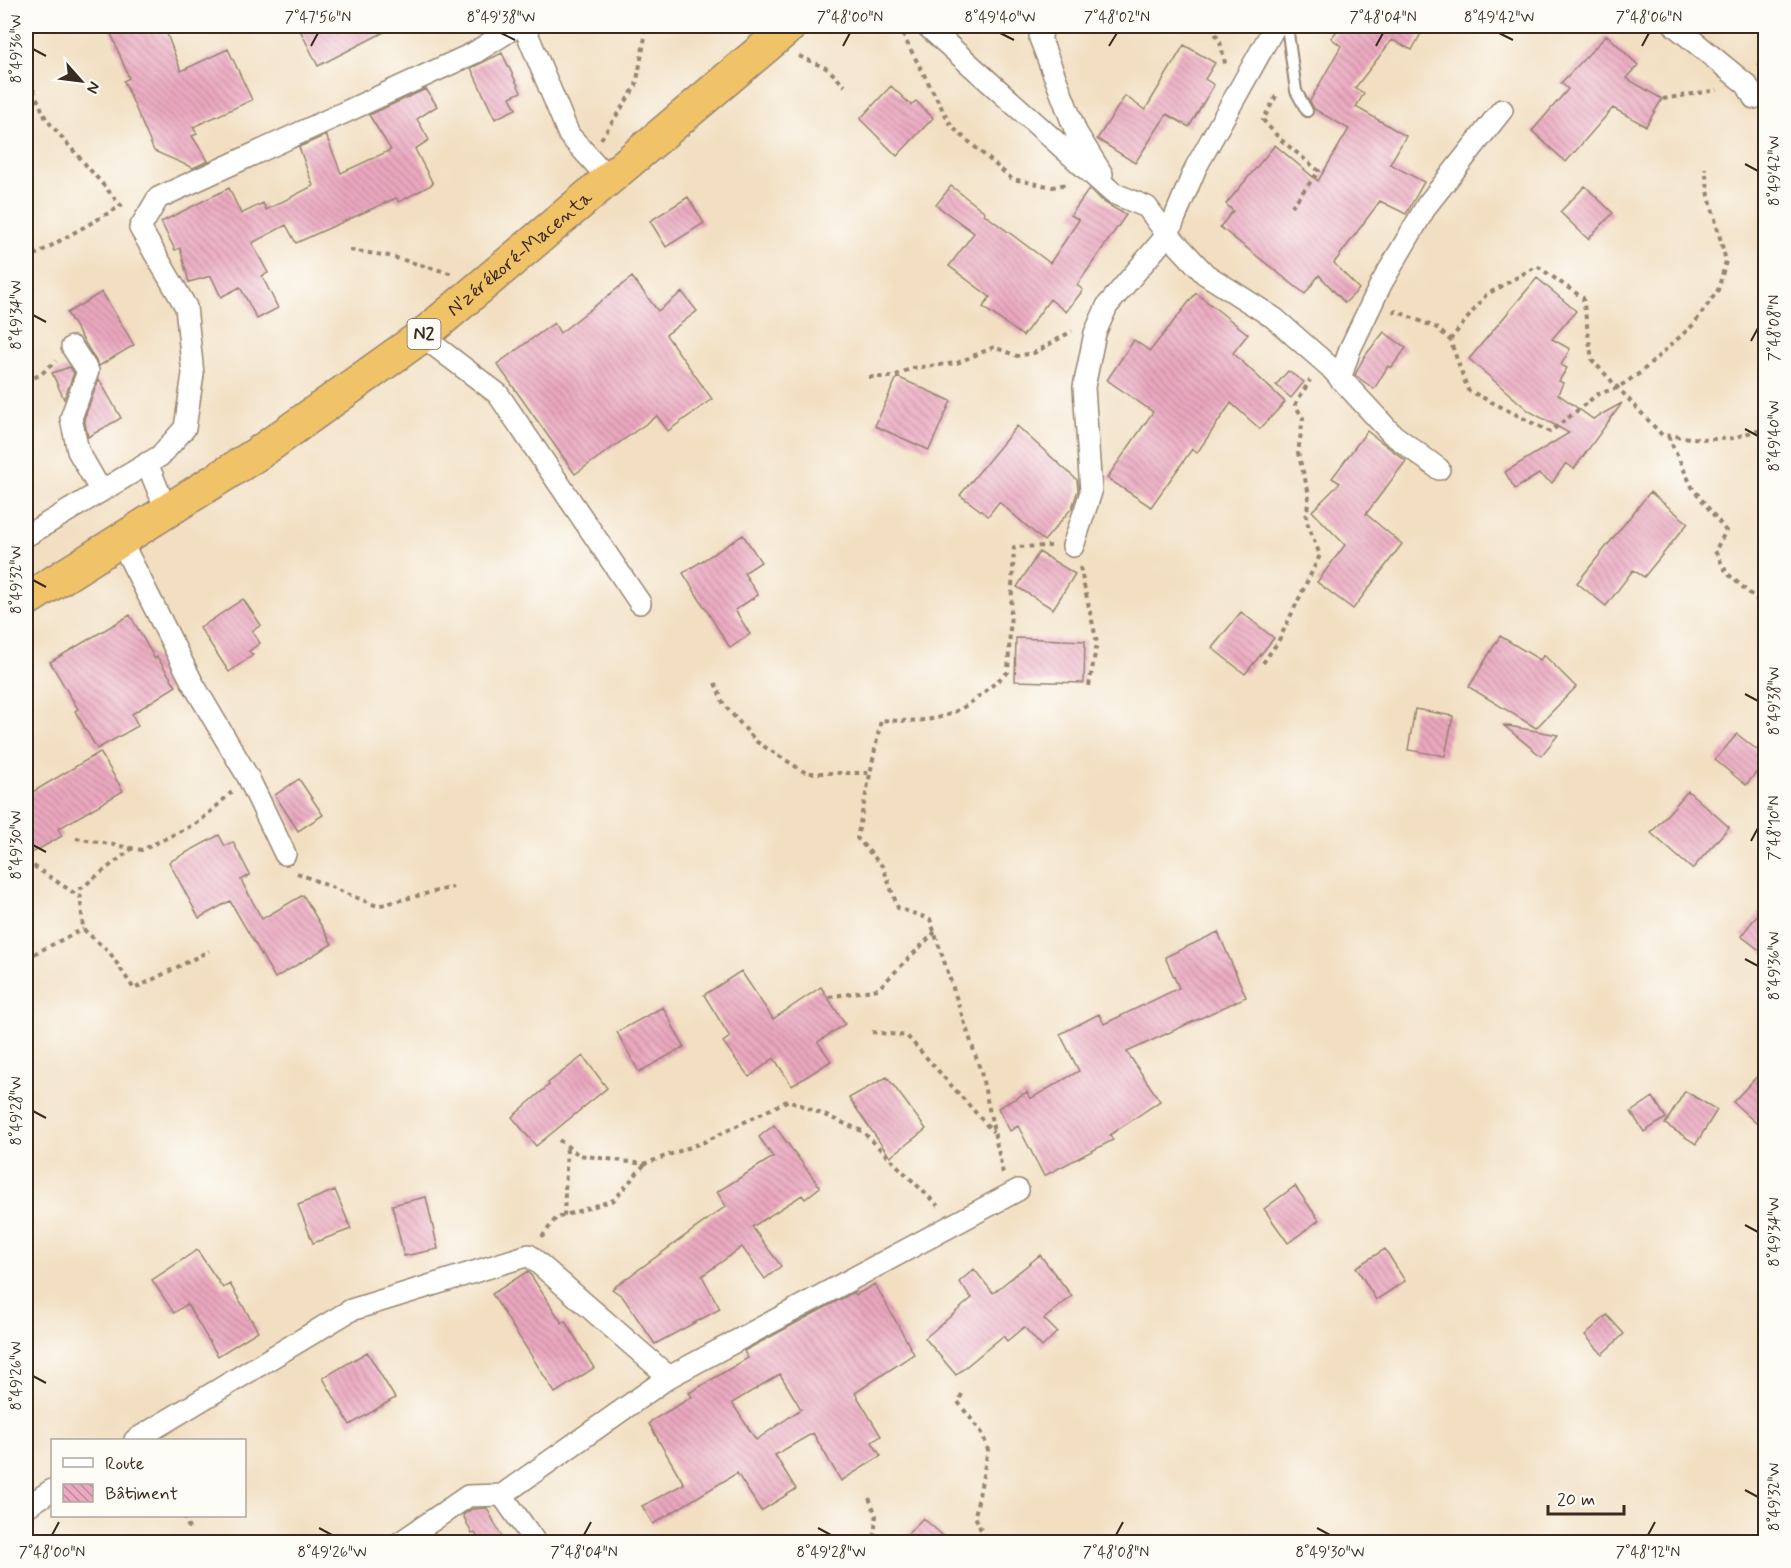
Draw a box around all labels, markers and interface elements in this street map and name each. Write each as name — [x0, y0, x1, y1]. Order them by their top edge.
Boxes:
text: 7°47'56"N — [285, 8, 351, 28]
text: 8°49'38"W — [467, 8, 535, 28]
text: 7°48'00"N — [817, 8, 883, 28]
text: 8°49'40"W — [965, 8, 1035, 28]
text: 7°48'02"N — [1084, 8, 1150, 28]
text: 7°48'04"N — [1349, 8, 1417, 28]
text: 8°49'42"W — [1464, 8, 1534, 28]
text: 7°48'06"N — [1616, 8, 1682, 28]
text: 8°49'36"W — [7, 15, 27, 83]
north arrow — [51, 51, 111, 111]
text: N — [81, 78, 105, 97]
text: 8°49'42"W — [1765, 136, 1785, 206]
street label: N'zérékoré-Macenta — [441, 184, 599, 323]
text: 8°49'34"W — [7, 280, 27, 350]
text: 7°48'08"N — [1765, 295, 1785, 361]
road number: N2 — [408, 319, 440, 349]
text: 8°49'40"W — [1765, 401, 1785, 471]
text: 8°49'32"W — [7, 546, 27, 614]
text: 8°49'38"W — [1765, 667, 1785, 735]
text: 7°48'10"N — [1765, 795, 1785, 861]
text: 8°49'30"W — [7, 811, 27, 879]
text: 8°49'36"W — [1765, 932, 1785, 1000]
text: 8°49'28"W — [7, 1076, 27, 1146]
text: 8°49'34"W — [1765, 1197, 1785, 1267]
text: 8°49'26"W — [7, 1341, 27, 1411]
legend — [51, 1439, 246, 1517]
text: Route — [105, 1452, 144, 1476]
text: 8°49'32"W — [1765, 1463, 1785, 1531]
scale bar — [1548, 1478, 1624, 1516]
text: Bâtiment — [105, 1482, 178, 1506]
text: 20 m — [1557, 1488, 1595, 1512]
text: 7°48'00"N — [19, 1543, 85, 1563]
text: 8°49'26"W — [297, 1543, 367, 1563]
text: 7°48'04"N — [550, 1543, 618, 1563]
text: 8°49'28"W — [796, 1543, 866, 1563]
text: 7°48'08"N — [1083, 1543, 1149, 1563]
text: 8°49'30"W — [1296, 1543, 1364, 1563]
text: 7°48'12"N — [1616, 1543, 1680, 1563]

